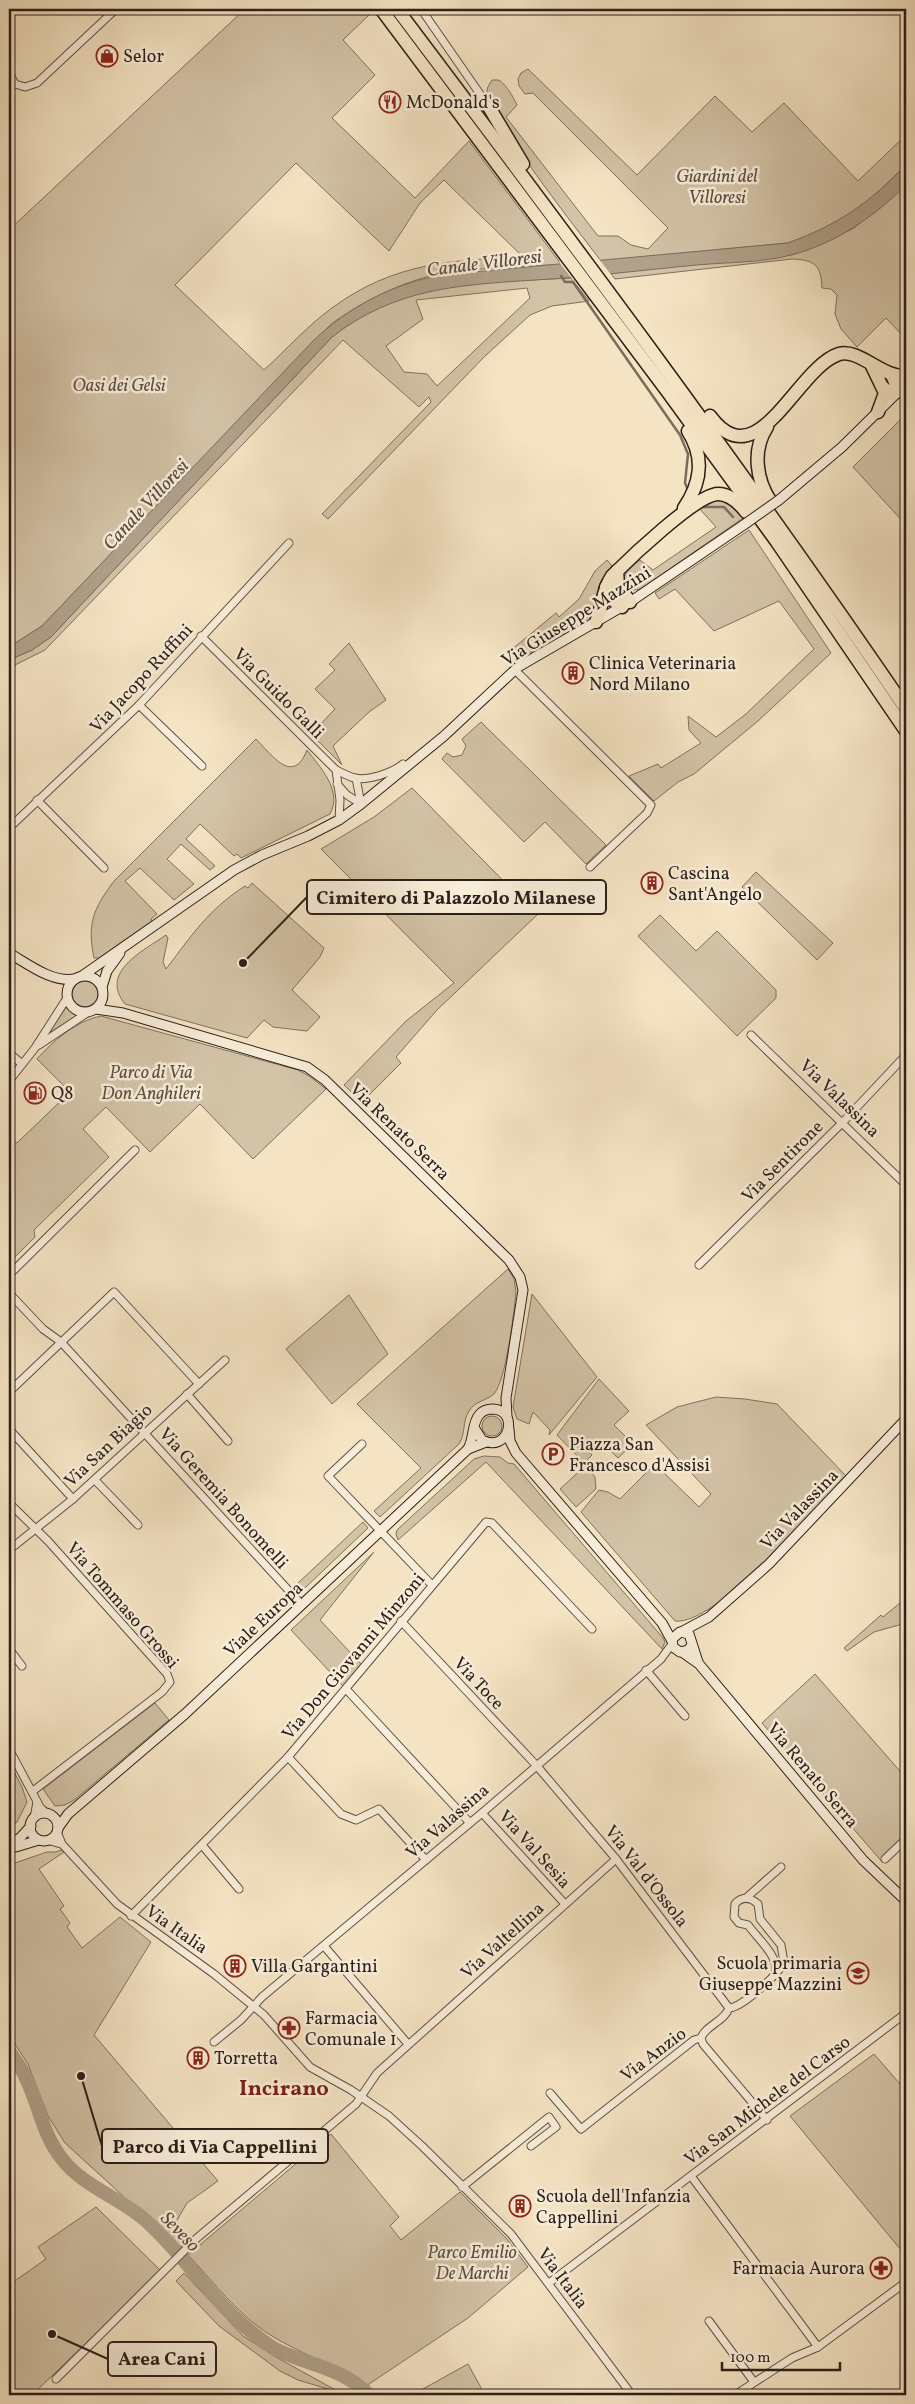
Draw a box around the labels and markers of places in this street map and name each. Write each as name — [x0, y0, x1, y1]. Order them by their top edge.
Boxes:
shop icon: Selor — [95, 44, 119, 68]
place label: Selor — [123, 45, 164, 70]
restaurant icon: McDonald's — [378, 90, 402, 114]
place label: McDonald's — [406, 91, 500, 116]
place label: Clinica Veterinaria Nord Milano — [589, 652, 736, 698]
building icon: Clinica Veterinaria Nord Milano — [561, 661, 585, 685]
place label: Cascina Sant'Angelo — [668, 862, 762, 908]
building icon: Cascina Sant'Angelo — [640, 871, 664, 895]
callout: Cimitero di Palazzolo Milanese — [307, 880, 606, 914]
fuel station icon: Q8 — [23, 1081, 47, 1105]
place label: Q8 — [51, 1082, 73, 1107]
place label: Piazza San Francesco d'Assisi — [569, 1433, 710, 1479]
parking icon: Piazza San Francesco d'Assisi — [541, 1442, 565, 1466]
place label: Scuola primaria Giuseppe Mazzini — [699, 1952, 842, 1998]
building icon: Villa Gargantini — [223, 1954, 247, 1978]
place label: Villa Gargantini — [251, 1955, 378, 1980]
school or university icon: Scuola primaria Giuseppe Mazzini — [846, 1961, 870, 1985]
place label: Farmacia Comunale 1 — [305, 2007, 397, 2053]
pharmacy icon: Farmacia Comunale 1 — [277, 2016, 301, 2040]
building icon: Torretta — [186, 2046, 210, 2070]
place label: Torretta — [214, 2047, 278, 2072]
callout: Parco di Via Cappellini — [102, 2129, 328, 2163]
place label: Scuola dell'Infanzia Cappellini — [536, 2185, 691, 2231]
building icon: Scuola dell'Infanzia Cappellini — [508, 2194, 532, 2218]
pharmacy icon: Farmacia Aurora — [869, 2256, 893, 2280]
place label: Farmacia Aurora — [732, 2257, 865, 2282]
callout: Area Cani — [108, 2342, 216, 2376]

